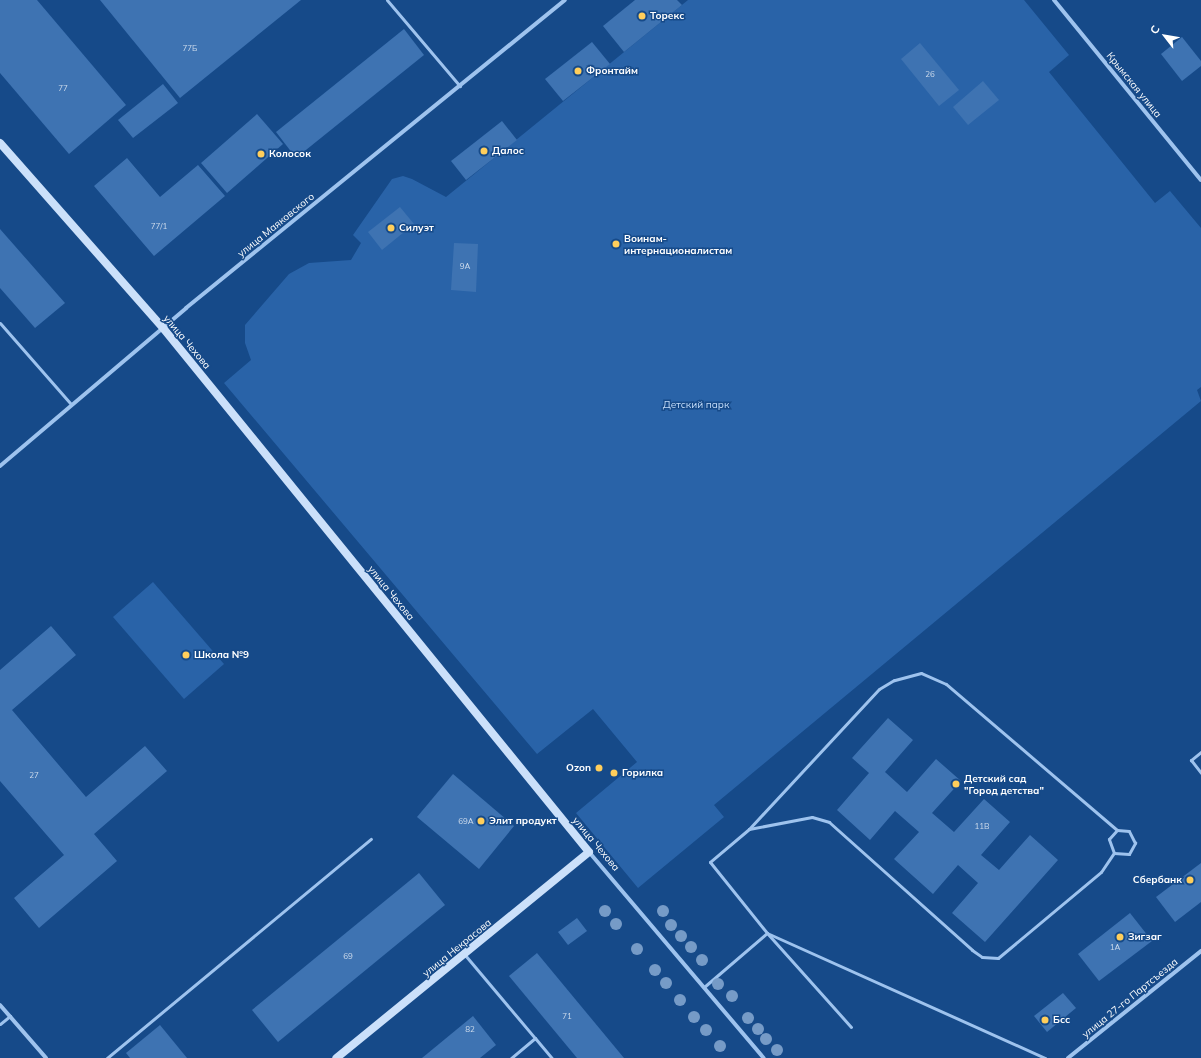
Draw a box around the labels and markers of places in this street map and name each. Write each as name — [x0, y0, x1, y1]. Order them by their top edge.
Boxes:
place label: Торекс — [650, 10, 684, 22]
marker: Торекс — [637, 11, 647, 21]
place label: Фронтайм — [586, 65, 638, 77]
marker: Фронтайм — [573, 66, 583, 76]
place label: Далос — [492, 145, 524, 157]
marker: Далос — [479, 146, 489, 156]
place label: Колосок — [269, 148, 311, 160]
marker: Колосок — [256, 149, 266, 159]
place label: Силуэт — [399, 222, 434, 234]
marker: Силуэт — [386, 223, 396, 233]
place label: Воинам- интернационалистам — [624, 232, 732, 256]
marker: Воинам- интернационалистам — [611, 239, 621, 249]
place label: Школа №9 — [194, 649, 249, 661]
marker: Школа №9 — [181, 650, 191, 660]
place label: Ozon — [566, 762, 591, 774]
marker: Ozon — [594, 763, 604, 773]
place label: Горилка — [622, 767, 663, 779]
marker: Горилка — [609, 768, 619, 778]
place label: Детский сад "Город детства" — [964, 772, 1044, 796]
marker: Детский сад "Город детства" — [951, 779, 961, 789]
place label: Элит продукт — [489, 815, 557, 827]
marker: Элит продукт — [476, 816, 486, 826]
place label: Сбербанк — [1133, 874, 1182, 886]
marker: Сбербанк — [1185, 875, 1195, 885]
place label: Зигзаг — [1128, 931, 1162, 943]
marker: Зигзаг — [1115, 932, 1125, 942]
place label: Бсс — [1053, 1014, 1070, 1026]
marker: Бсс — [1040, 1015, 1050, 1025]

